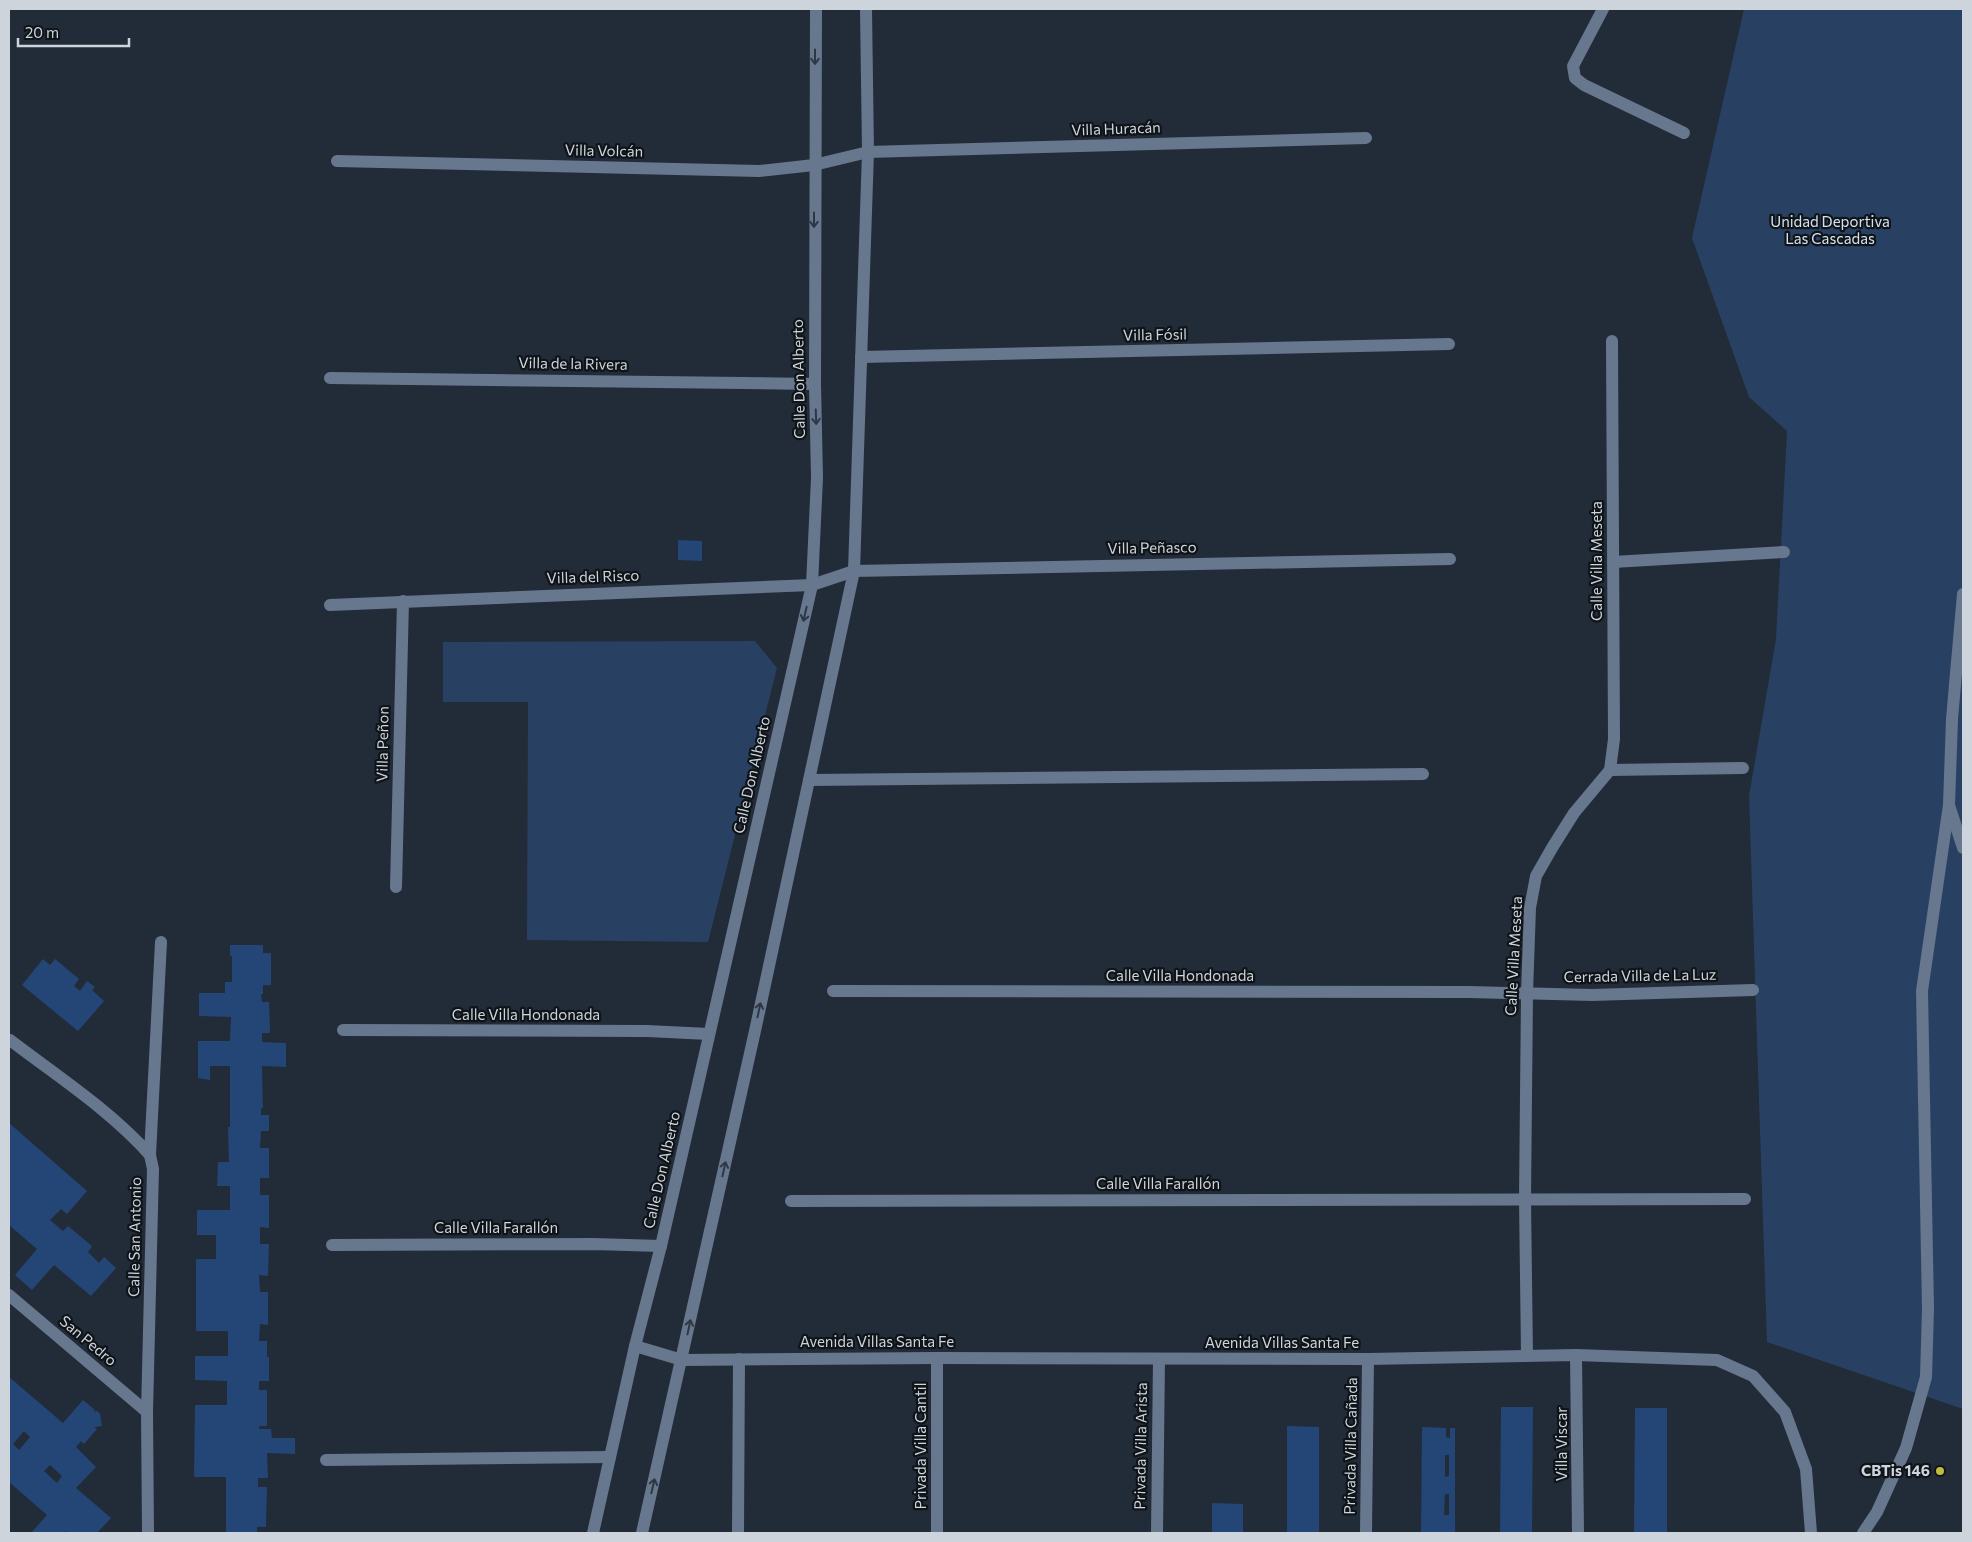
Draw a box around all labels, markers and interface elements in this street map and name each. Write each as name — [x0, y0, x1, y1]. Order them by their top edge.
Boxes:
scale bar — [18, 15, 129, 47]
text: 20 m — [25, 23, 59, 41]
one-way arrow — [810, 49, 820, 65]
street label: Villa Huracán — [1071, 117, 1161, 139]
street label: Villa Volcán — [565, 140, 643, 160]
one-way arrow — [809, 212, 819, 228]
park label: Unidad Deportiva Las Cascadas — [1770, 212, 1890, 247]
street label: Calle Don Alberto — [788, 319, 808, 439]
street label: Villa Fósil — [1123, 324, 1187, 344]
street label: Villa de la Rivera — [518, 353, 628, 373]
one-way arrow — [811, 409, 820, 425]
street label: Calle Villa Meseta — [1587, 501, 1605, 621]
street label: Villa Peñasco — [1107, 537, 1197, 557]
street label: Villa del Risco — [546, 565, 640, 587]
one-way arrow — [800, 606, 809, 622]
street label: Villa Peñon — [372, 706, 392, 782]
street label: Calle Don Alberto — [729, 714, 773, 835]
street label: Calle Villa Meseta — [1501, 896, 1525, 1016]
street label: Cerrada Villa de La Luz — [1563, 965, 1717, 985]
street label: Calle Villa Hondonada — [1106, 966, 1254, 984]
one-way arrow — [755, 1002, 765, 1018]
street label: Calle Villa Hondonada — [452, 1005, 600, 1023]
street label: Calle Don Alberto — [639, 1109, 683, 1230]
one-way arrow — [720, 1161, 730, 1177]
street label: Calle Villa Farallón — [1096, 1174, 1220, 1192]
street label: Calle San Antonio — [124, 1177, 144, 1297]
street label: Calle Villa Farallón — [434, 1218, 558, 1236]
street label: San Pedro — [57, 1311, 121, 1369]
one-way arrow — [685, 1320, 694, 1336]
street label: Avenida Villas Santa Fe — [800, 1332, 954, 1350]
street label: Avenida Villas Santa Fe — [1205, 1333, 1359, 1351]
street label: Privada Villa Cañada — [1340, 1377, 1360, 1515]
street label: Privada Villa Cantil — [911, 1382, 929, 1510]
street label: Privada Villa Arista — [1130, 1382, 1150, 1510]
street label: Villa Viscar — [1552, 1407, 1570, 1481]
place label: CBTis 146 — [1861, 1461, 1930, 1479]
marker: CBTis 146 — [1934, 1465, 1946, 1477]
one-way arrow — [649, 1478, 658, 1494]

